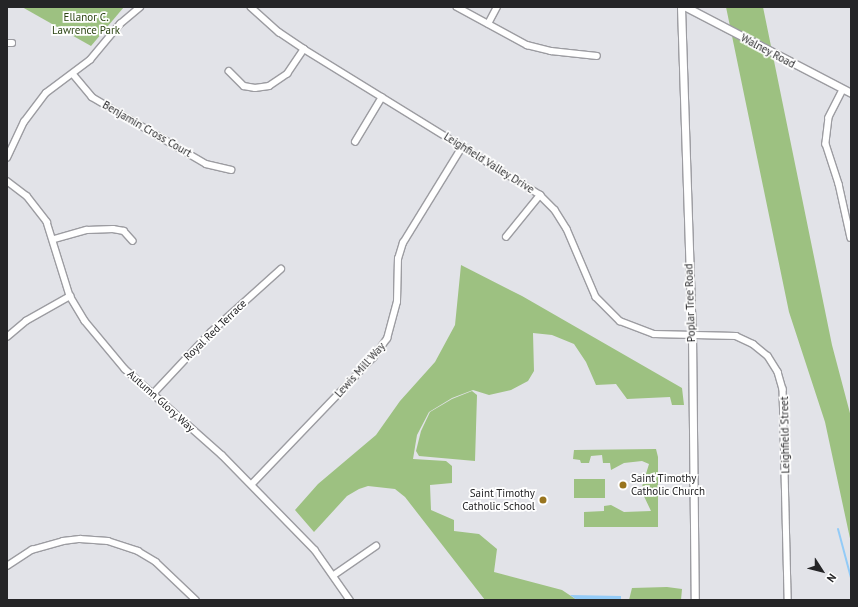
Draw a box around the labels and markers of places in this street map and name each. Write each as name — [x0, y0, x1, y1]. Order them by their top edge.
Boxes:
place label: Saint Timothy Catholic Church — [631, 472, 705, 498]
marker: Saint Timothy Catholic Church — [618, 480, 628, 490]
place label: Saint Timothy Catholic School — [462, 487, 535, 513]
marker: Saint Timothy Catholic School — [538, 495, 548, 505]

